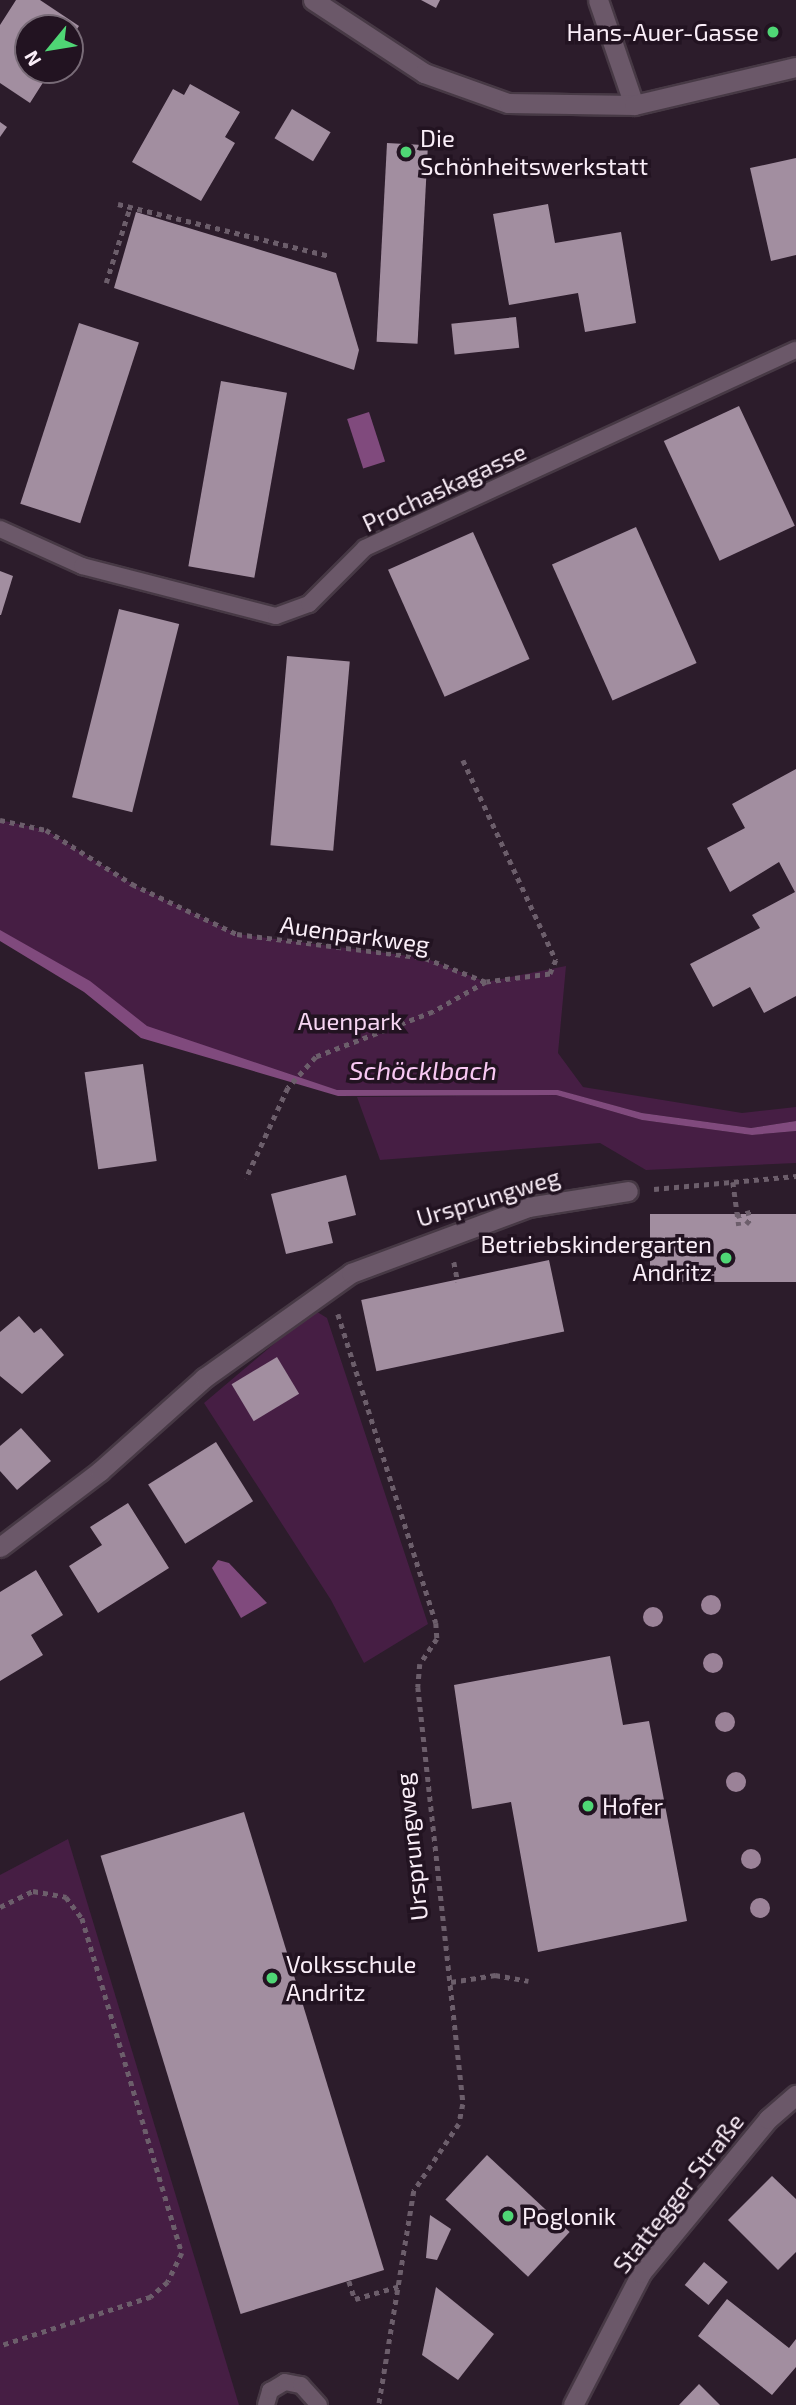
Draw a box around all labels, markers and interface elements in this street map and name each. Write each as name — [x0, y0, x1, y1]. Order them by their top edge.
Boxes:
north arrow — [14, 14, 84, 84]
place label: Hans-Auer-Gasse — [567, 18, 759, 46]
marker: Hans-Auer-Gasse — [765, 24, 781, 40]
text: N — [19, 47, 46, 70]
place label: Die Schönheitswerkstatt — [420, 124, 648, 180]
marker: Die Schönheitswerkstatt — [398, 144, 414, 160]
street label: Prochaskagasse — [358, 436, 530, 538]
street label: Auenparkweg — [279, 909, 431, 959]
park label: Auenpark — [298, 1007, 402, 1035]
water label: Schöcklbach — [349, 1054, 497, 1086]
street label: Ursprungweg — [413, 1162, 563, 1232]
place label: Betriebskindergarten Andritz — [480, 1230, 712, 1286]
marker: Betriebskindergarten Andritz — [718, 1250, 734, 1266]
street label: Ursprungweg — [389, 1772, 433, 1922]
place label: Hofer — [602, 1792, 663, 1820]
marker: Hofer — [580, 1798, 596, 1814]
place label: Volksschule Andritz — [286, 1950, 416, 2006]
marker: Volksschule Andritz — [264, 1970, 280, 1986]
street label: Stattegger Straße — [606, 2107, 750, 2279]
place label: Poglonik — [522, 2202, 616, 2230]
marker: Poglonik — [500, 2208, 516, 2224]

